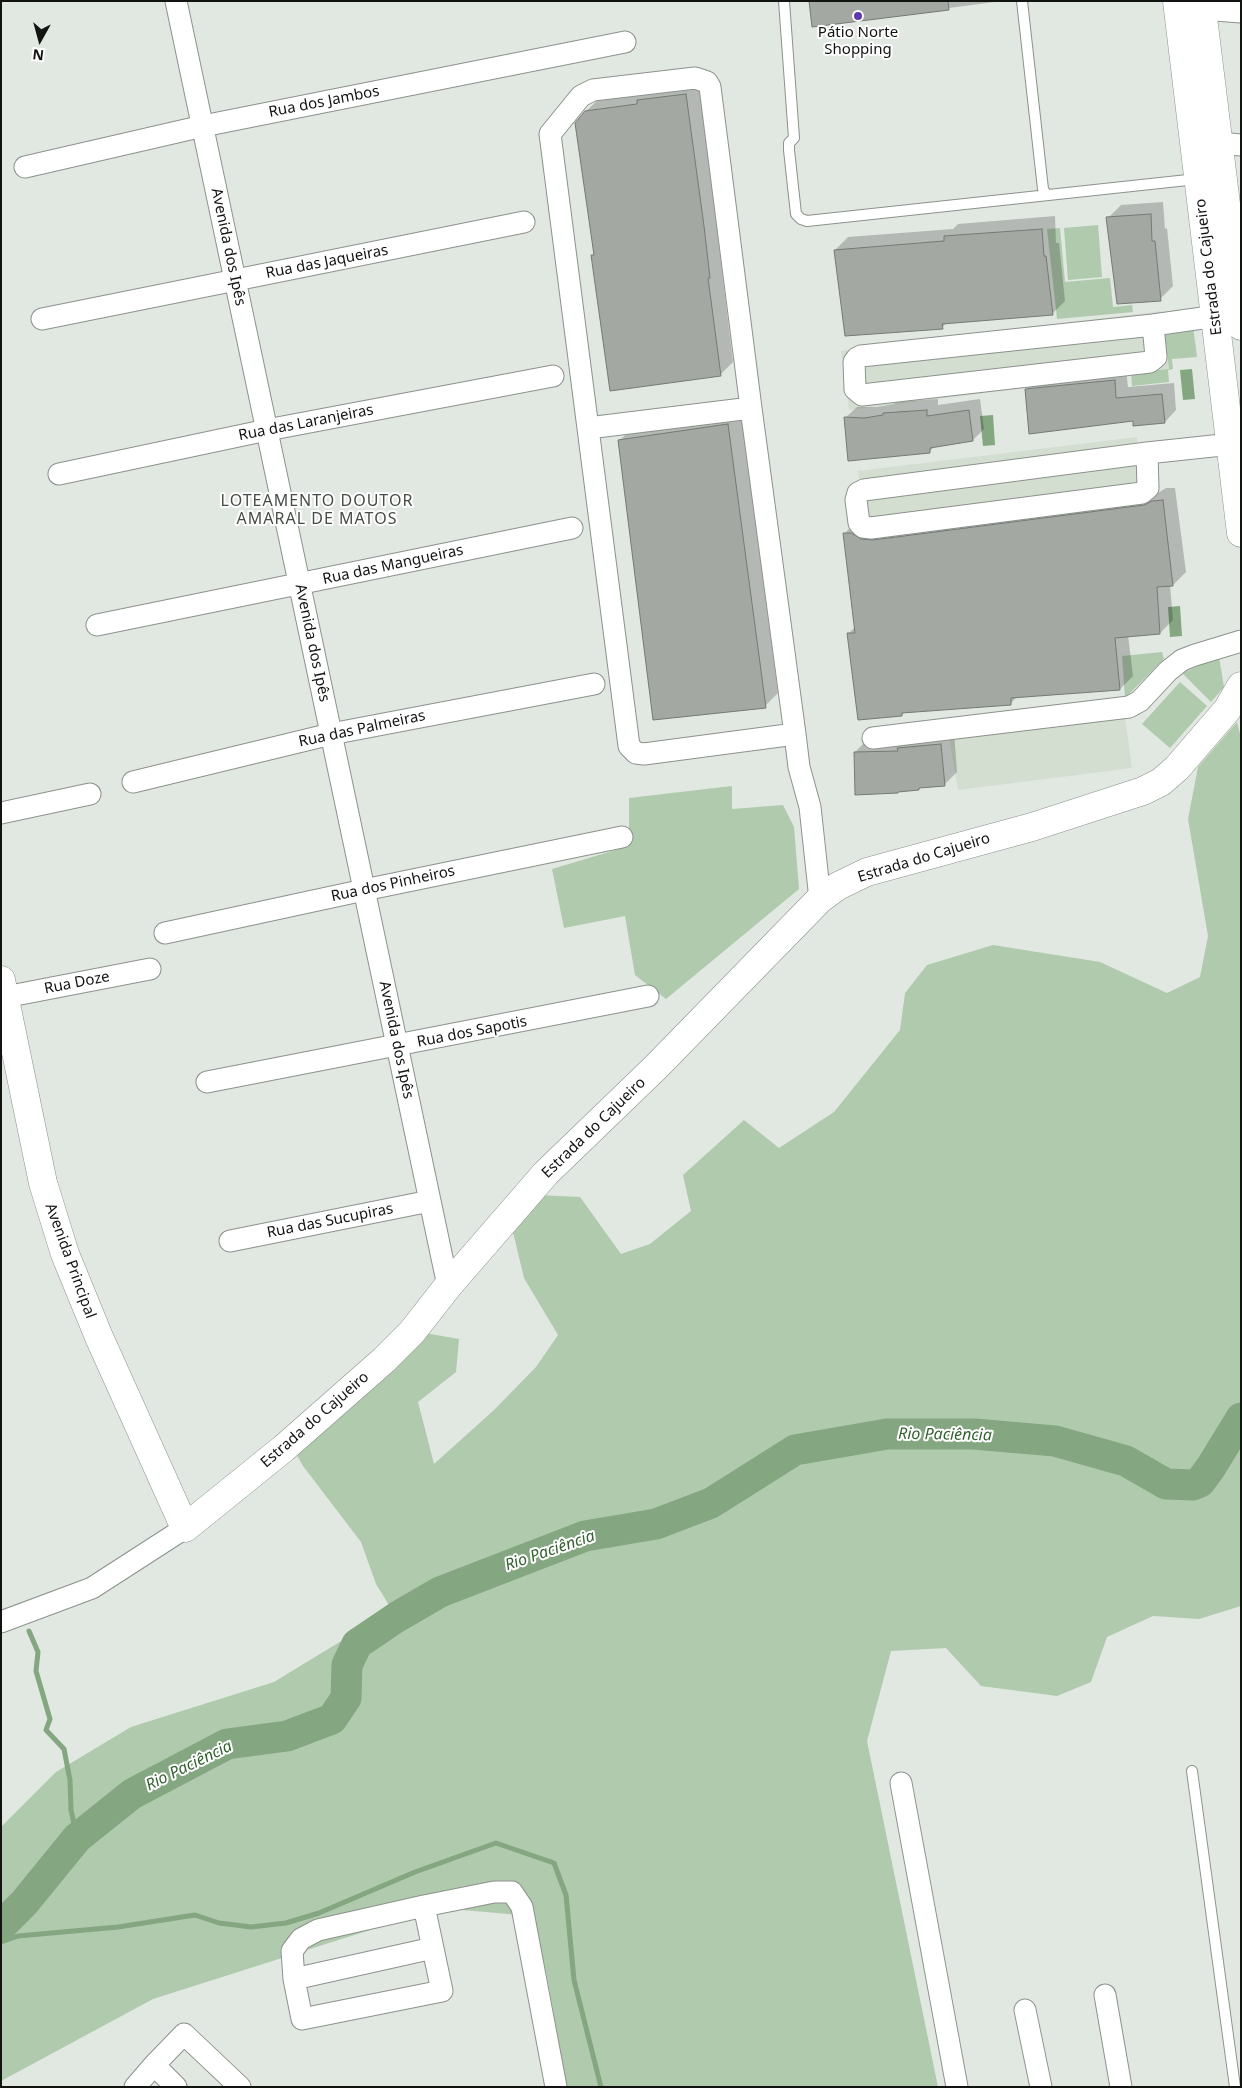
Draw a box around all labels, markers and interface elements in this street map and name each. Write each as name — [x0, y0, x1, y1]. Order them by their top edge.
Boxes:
marker: Pátio Norte Shopping — [852, 10, 864, 22]
north arrow — [15, 15, 65, 65]
place label: Pátio Norte Shopping — [818, 24, 898, 59]
text: N — [31, 45, 45, 66]
street label: Rua dos Jambos — [267, 82, 381, 122]
street label: Avenida dos Ipês — [207, 187, 249, 307]
street label: Estrada do Cajueiro — [1192, 198, 1226, 336]
street label: Rua das Jaqueiras — [264, 241, 390, 283]
street label: Rua das Laranjeiras — [237, 401, 375, 445]
district label: LOTEAMENTO DOUTOR AMARAL DE MATOS — [218, 491, 416, 529]
street label: Rua das Mangueiras — [321, 541, 465, 589]
street label: Avenida dos Ipês — [291, 583, 333, 703]
street label: Rua das Palmeiras — [297, 707, 427, 751]
street label: Estrada do Cajueiro — [856, 829, 992, 887]
street label: Rua dos Pinheiros — [329, 862, 457, 906]
street label: Rua Doze — [43, 968, 111, 998]
street label: Avenida dos Ipês — [375, 980, 417, 1100]
street label: Rua dos Sapotis — [415, 1013, 529, 1051]
street label: Estrada do Cajueiro — [538, 1074, 650, 1182]
street label: Rua das Sucupiras — [265, 1200, 395, 1242]
street label: Avenida Principal — [41, 1201, 99, 1321]
street label: Estrada do Cajueiro — [257, 1368, 373, 1472]
water label: Rio Paciência — [898, 1425, 992, 1445]
water label: Rio Paciência — [503, 1527, 597, 1575]
water label: Rio Paciência — [143, 1737, 235, 1795]

